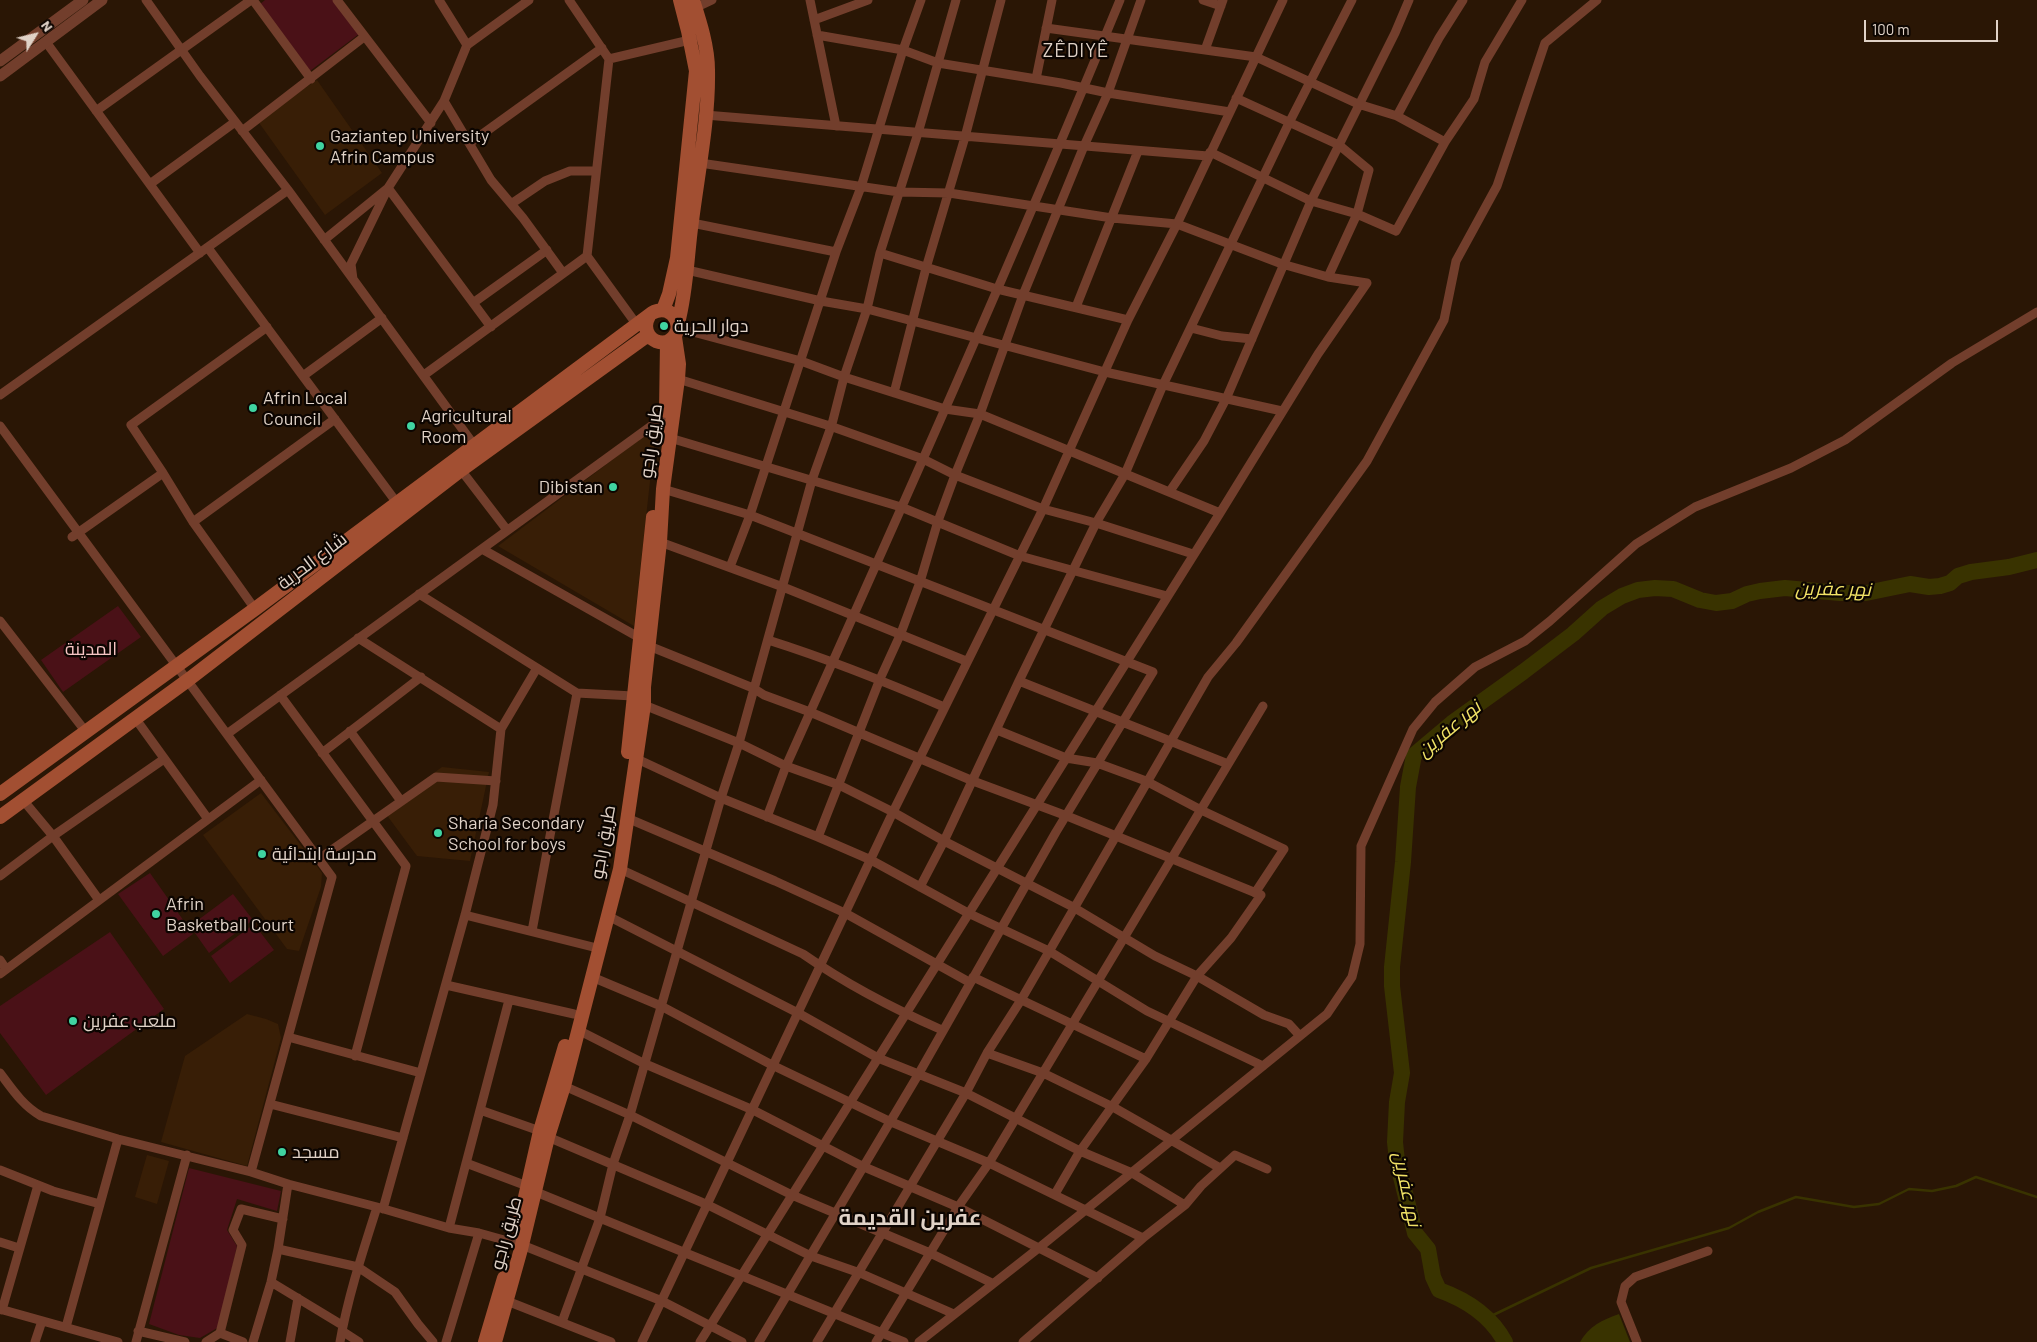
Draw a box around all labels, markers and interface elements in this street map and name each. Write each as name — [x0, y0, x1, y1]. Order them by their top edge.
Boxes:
north arrow — [10, 10, 60, 60]
scale bar — [1867, 10, 2001, 42]
text: N — [38, 17, 57, 35]
text: 100 m — [1872, 20, 1910, 38]
district label: ZÊDIYÊ — [1042, 40, 1110, 62]
place label: Gaziantep University Afrin Campus — [330, 125, 489, 168]
marker: Gaziantep University Afrin Campus — [314, 140, 326, 152]
place label: دوار الحرية — [674, 315, 748, 337]
marker: دوار الحرية — [658, 320, 670, 332]
place label: Afrin Local Council — [263, 387, 347, 429]
marker: Afrin Local Council — [247, 402, 259, 414]
street label: طريق راجو — [635, 403, 667, 479]
place label: Agricultural Room — [421, 405, 512, 448]
marker: Agricultural Room — [405, 420, 417, 432]
place label: Dibistan — [539, 476, 603, 498]
marker: Dibistan — [607, 481, 619, 493]
street label: شارع الحرية — [273, 528, 351, 594]
water label: نهر عفرين — [1795, 577, 1871, 601]
park label: المدينة — [65, 638, 117, 660]
water label: نهر عفرين — [1413, 696, 1485, 762]
street label: طريق راجو — [586, 803, 620, 881]
place label: Sharia Secondary School for boys — [448, 812, 585, 854]
marker: Sharia Secondary School for boys — [432, 827, 444, 839]
place label: مدرسة ابتدائية — [272, 843, 377, 865]
marker: مدرسة ابتدائية — [256, 848, 268, 860]
place label: Afrin Basketball Court — [166, 893, 294, 936]
marker: Afrin Basketball Court — [150, 908, 162, 920]
place label: ملعب عفرين — [83, 1010, 176, 1032]
marker: ملعب عفرين — [67, 1015, 79, 1027]
place label: مسجد — [292, 1141, 340, 1163]
marker: مسجد — [276, 1146, 288, 1158]
water label: نهر عفرين — [1388, 1149, 1426, 1229]
street label: طريق راجو — [486, 1194, 526, 1272]
district label: عفرين القديمة — [839, 1205, 981, 1231]

